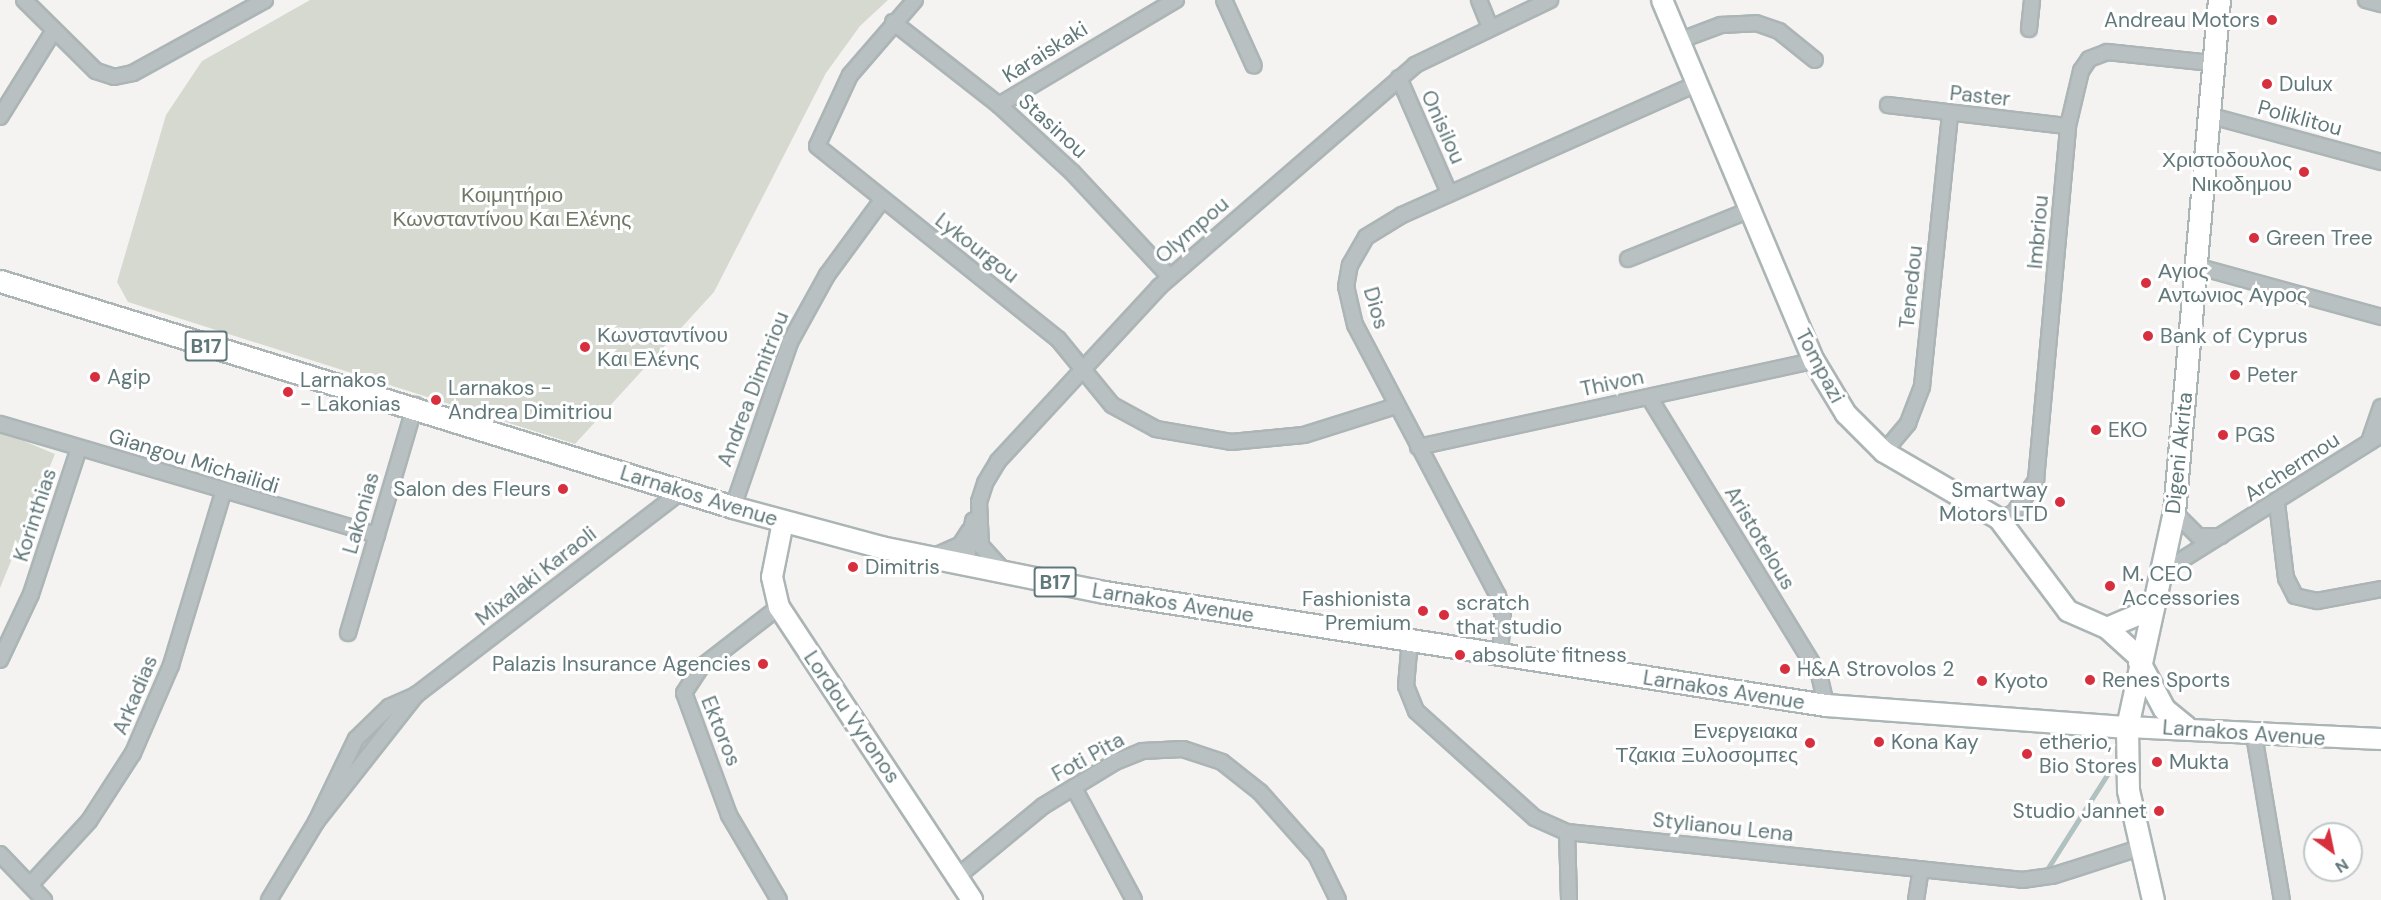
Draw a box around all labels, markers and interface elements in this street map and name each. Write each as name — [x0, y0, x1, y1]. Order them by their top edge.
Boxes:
place label: Andreau Motors — [2104, 7, 2260, 33]
marker: Andreau Motors — [2265, 13, 2279, 27]
street label: Karaiskaki — [998, 16, 1092, 88]
place label: Dulux — [2279, 71, 2333, 97]
marker: Dulux — [2260, 77, 2274, 91]
street label: Paster — [1948, 80, 2012, 112]
street label: Onisilou — [1416, 86, 1470, 168]
street label: Stasinou — [1013, 89, 1093, 163]
street label: Poliklitou — [2255, 95, 2345, 141]
place label: Χριστοδουλος Νικοδημου — [2162, 147, 2292, 197]
marker: Χριστοδουλος Νικοδημου — [2297, 165, 2311, 179]
park label: Κοιμητήριο Κωνσταντίνου Και Ελένης — [393, 182, 631, 232]
street label: Olympou — [1150, 191, 1234, 269]
street label: Imbriou — [2022, 194, 2054, 270]
street label: Lykourgou — [930, 208, 1024, 288]
place label: Green Tree — [2266, 225, 2373, 251]
marker: Green Tree — [2247, 231, 2261, 245]
street label: Tenedou — [1894, 244, 1928, 330]
place label: Αγιος Αντωνιος Αγρος — [2158, 258, 2307, 308]
marker: Αγιος Αντωνιος Αγρος — [2139, 276, 2153, 290]
street label: Dios — [1358, 284, 1394, 332]
street label: Andrea Dimitriou — [712, 308, 794, 470]
place label: Κωνσταντίνου Και Ελένης — [597, 322, 728, 372]
place label: Bank of Cyprus — [2160, 323, 2308, 349]
street label: Tompazi — [1790, 325, 1850, 407]
road number: B17 — [184, 329, 228, 363]
marker: Bank of Cyprus — [2141, 329, 2155, 343]
marker: Κωνσταντίνου Και Ελένης — [578, 340, 592, 354]
place label: Peter — [2247, 362, 2298, 388]
place label: Agip — [107, 364, 151, 390]
street label: Thivon — [1578, 364, 1646, 402]
place label: Larnakos - Lakonias — [300, 367, 401, 417]
marker: Peter — [2228, 368, 2242, 382]
marker: Agip — [88, 370, 102, 384]
place label: Larnakos - Andrea Dimitriou — [448, 375, 612, 425]
marker: Larnakos - Lakonias — [281, 385, 295, 399]
street label: Digeni Akrita — [2160, 391, 2198, 515]
marker: Larnakos - Andrea Dimitriou — [429, 393, 443, 407]
place label: EKO — [2108, 417, 2148, 443]
place label: PGS — [2235, 422, 2275, 448]
street label: Giangou Michailidi — [106, 423, 282, 499]
marker: EKO — [2089, 423, 2103, 437]
street label: Archermou — [2240, 427, 2344, 507]
marker: PGS — [2216, 428, 2230, 442]
street label: Larnakos Avenue — [617, 460, 781, 532]
street label: Korinthias — [8, 465, 62, 565]
street label: Lakonias — [337, 469, 385, 557]
place label: Salon des Fleurs — [393, 476, 551, 502]
place label: Smartway Motors LTD — [1939, 477, 2048, 527]
marker: Salon des Fleurs — [556, 482, 570, 496]
street label: Aristotelous — [1719, 482, 1801, 594]
marker: Smartway Motors LTD — [2053, 495, 2067, 509]
street label: Mixalaki Karaoli — [471, 521, 601, 631]
place label: Dimitris — [865, 554, 940, 580]
marker: Dimitris — [846, 560, 860, 574]
place label: M. CEO Accessories — [2122, 561, 2240, 611]
road number: B17 — [1032, 565, 1078, 599]
street label: Larnakos Avenue — [1090, 578, 1256, 628]
marker: M. CEO Accessories — [2103, 579, 2117, 593]
place label: Fashionista Premium — [1302, 586, 1411, 636]
place label: scratch that studio — [1456, 590, 1562, 640]
marker: Fashionista Premium — [1416, 604, 1430, 618]
marker: scratch that studio — [1437, 608, 1451, 622]
place label: absolute fitness — [1472, 642, 1627, 668]
street label: Lordou Vyronos — [798, 646, 906, 788]
marker: absolute fitness — [1453, 648, 1467, 662]
place label: Palazis Insurance Agencies — [492, 651, 751, 677]
street label: Arkadias — [107, 652, 163, 738]
place label: H&A Strovolos 2 — [1797, 656, 1954, 682]
marker: Palazis Insurance Agencies — [756, 657, 770, 671]
marker: H&A Strovolos 2 — [1778, 662, 1792, 676]
street label: Larnakos Avenue — [1641, 665, 1807, 715]
place label: Renes Sports — [2102, 667, 2230, 693]
place label: Kyoto — [1994, 668, 2048, 694]
marker: Renes Sports — [2083, 673, 2097, 687]
marker: Kyoto — [1975, 674, 1989, 688]
street label: Ektoros — [696, 692, 746, 770]
street label: Larnakos Avenue — [2162, 715, 2326, 751]
place label: Ενεργειακα Τζακια Ξυλοσομπες — [1616, 718, 1798, 768]
street label: Foti Pita — [1048, 727, 1128, 787]
place label: Kona Kay — [1891, 729, 1979, 755]
place label: etherio, Bio Stores — [2039, 729, 2137, 779]
marker: Kona Kay — [1872, 735, 1886, 749]
marker: Ενεργειακα Τζακια Ξυλοσομπες — [1803, 736, 1817, 750]
marker: etherio, Bio Stores — [2020, 747, 2034, 761]
place label: Mukta — [2169, 749, 2229, 775]
marker: Mukta — [2150, 755, 2164, 769]
place label: Studio Jannet — [2012, 798, 2147, 824]
marker: Studio Jannet — [2152, 804, 2166, 818]
street label: Stylianou Lena — [1651, 807, 1795, 847]
north arrow — [2303, 822, 2363, 882]
text: N — [2331, 854, 2353, 878]

